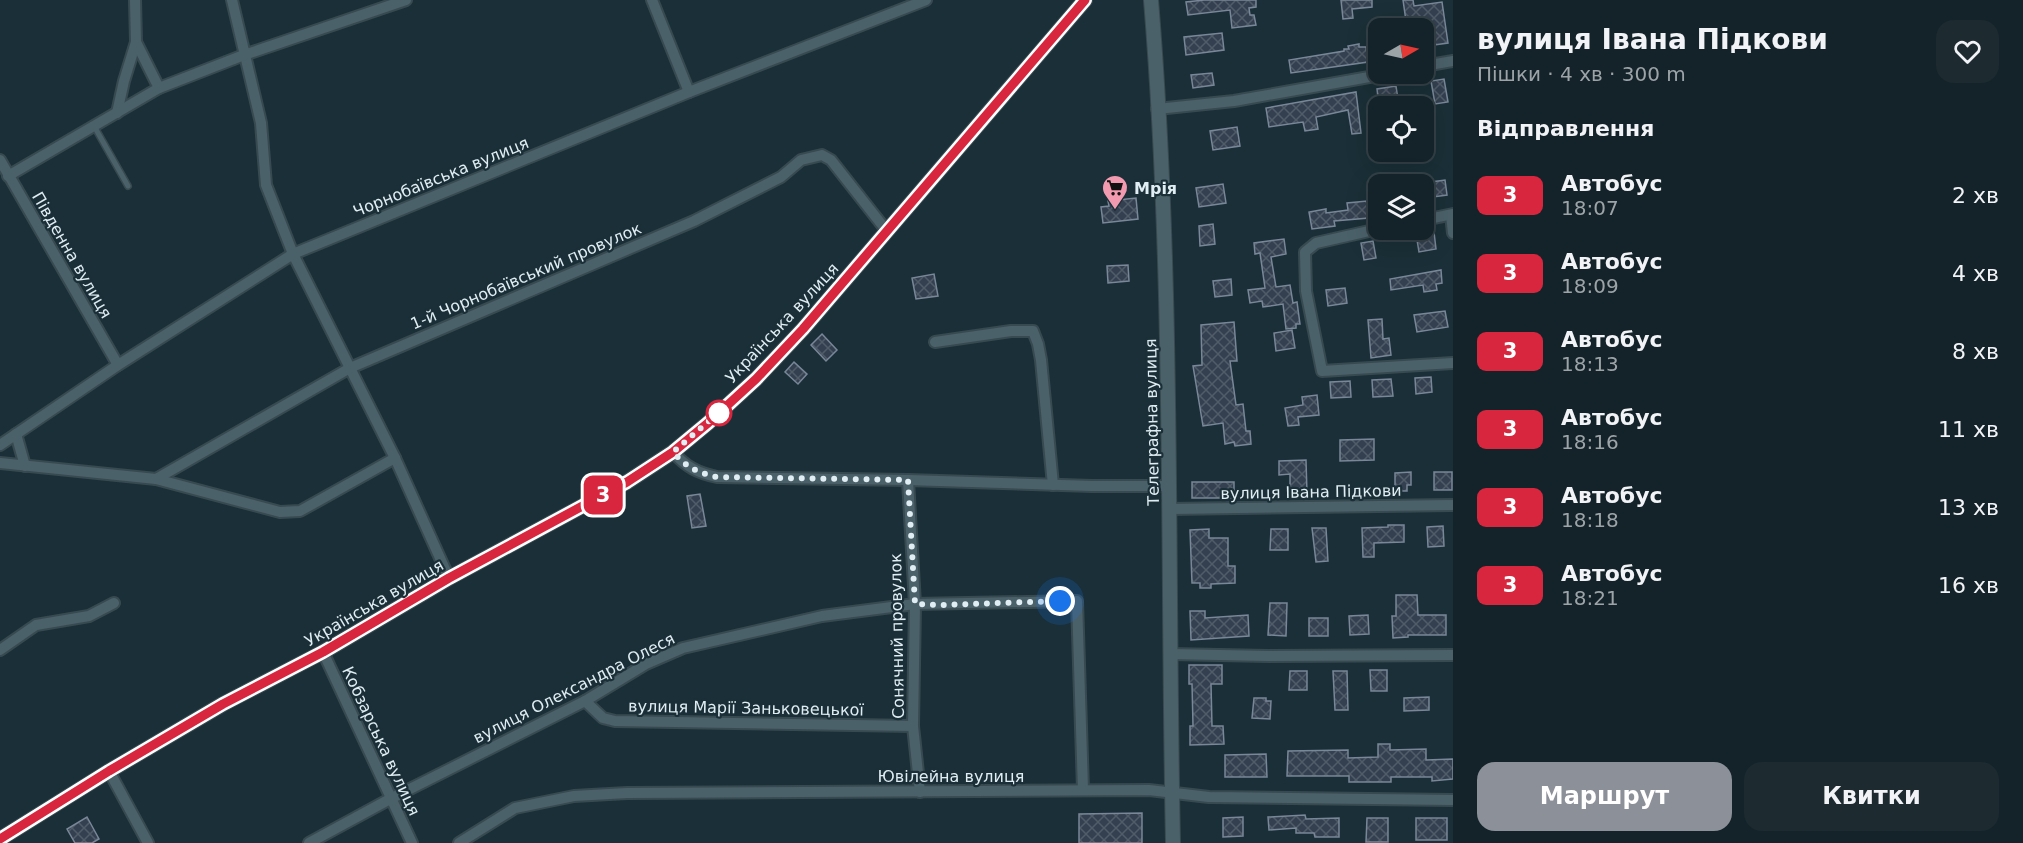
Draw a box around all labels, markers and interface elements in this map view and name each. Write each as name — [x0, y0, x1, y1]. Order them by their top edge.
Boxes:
north arrow — [1368, 18, 1434, 84]
map controls — [1368, 18, 1434, 240]
button: heart — [1936, 20, 1999, 83]
text: вулиця Івана Підкови — [1477, 23, 1828, 56]
text: Пішки · 4 хв · 300 m — [1477, 62, 1686, 86]
button: locate — [1368, 96, 1434, 162]
text: Відправлення — [1477, 116, 1654, 141]
street label: Чорнобаївська вулиця — [351, 133, 531, 221]
text: Автобус — [1561, 171, 1663, 196]
supermarket icon: Мрія — [1100, 173, 1130, 211]
button: layers — [1368, 174, 1434, 240]
place label: Мрія — [1134, 179, 1177, 198]
text: 3 — [1503, 183, 1517, 207]
text: 2 хв — [1952, 183, 1999, 208]
street label: Південна вулиця — [28, 188, 116, 322]
text: 18:07 — [1561, 196, 1619, 220]
street label: 1-й Чорнобаївський провулок — [408, 218, 645, 333]
text: Автобус — [1561, 249, 1663, 274]
street label: Українська вулиця — [721, 259, 843, 387]
text: 3 — [1503, 261, 1517, 285]
text: 4 хв — [1952, 261, 1999, 286]
text: 18:09 — [1561, 274, 1619, 298]
text: Автобус — [1561, 327, 1663, 352]
street label: Телеграфна вулиця — [1141, 338, 1163, 507]
text: 3 — [1503, 339, 1517, 363]
text: 8 хв — [1952, 339, 1999, 364]
text: 18:13 — [1561, 352, 1619, 376]
unlabelled marker — [706, 400, 732, 426]
text: Автобус — [1561, 405, 1663, 430]
text: 3 — [1503, 417, 1517, 441]
text: 11 хв — [1938, 417, 1999, 442]
text: 18:16 — [1561, 430, 1619, 454]
line badge: 3 — [584, 476, 622, 514]
street label: вулиця Івана Підкови — [1220, 481, 1402, 503]
text: 3 — [596, 483, 610, 507]
text: Автобус — [1561, 483, 1663, 508]
text: 3 — [1503, 495, 1517, 519]
text: 13 хв — [1938, 495, 1999, 520]
text: 18:18 — [1561, 508, 1619, 532]
street label: Сонячний провулок — [886, 553, 908, 719]
street label: Українська вулиця — [301, 555, 447, 651]
text: Автобус — [1561, 561, 1663, 586]
text: 3 — [1503, 573, 1517, 597]
text: 16 хв — [1938, 573, 1999, 598]
your location — [1045, 586, 1075, 616]
text: 18:21 — [1561, 586, 1619, 610]
street label: вулиця Олександра Олеся — [470, 629, 678, 747]
street label: Кобзарська вулиця — [338, 663, 424, 819]
street label: вулиця Марії Заньковецької — [628, 696, 865, 720]
button: Маршрут — [1477, 762, 1732, 831]
button: Квитки — [1744, 762, 1999, 831]
street label: Ювілейна вулиця — [877, 767, 1025, 786]

